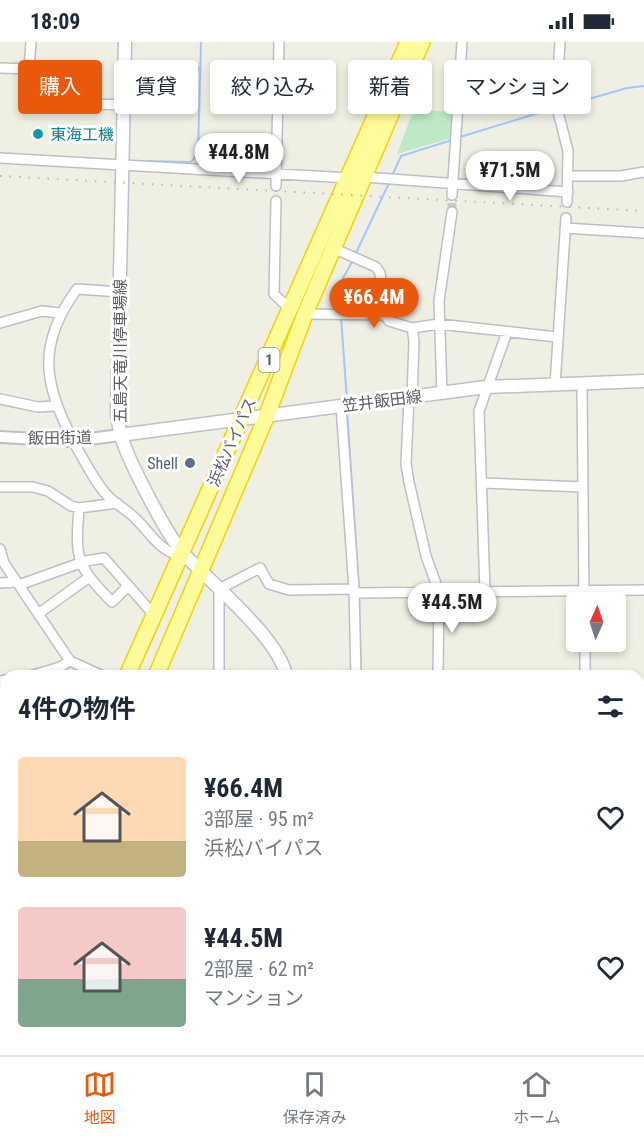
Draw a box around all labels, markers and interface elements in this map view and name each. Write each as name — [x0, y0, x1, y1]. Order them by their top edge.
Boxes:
text: 18:09 — [30, 9, 81, 34]
chip: 購入 — [18, 60, 102, 114]
chip: 賃貸 — [114, 60, 198, 114]
chip: 絞り込み — [210, 60, 336, 114]
chip: 新着 — [348, 60, 432, 114]
chip: マンション — [444, 60, 591, 114]
place label: 東海工機 — [50, 125, 114, 144]
marker: 東海工機 — [31, 127, 45, 141]
pin: ¥44.8M — [190, 133, 288, 184]
text: ¥44.8M — [209, 140, 269, 164]
pin: ¥71.5M — [461, 151, 559, 202]
text: ¥71.5M — [480, 158, 540, 182]
pin: ¥66.4M — [325, 278, 423, 329]
street label: 五島天竜川停車場線 — [111, 279, 130, 423]
text: ¥66.4M — [344, 285, 404, 309]
road number: 1 — [258, 348, 280, 372]
street label: 笠井飯田線 — [341, 387, 423, 415]
street label: 浜松バイパス — [204, 394, 260, 490]
street label: 飯田街道 — [28, 428, 92, 448]
place label: Shell — [147, 454, 178, 473]
marker: Shell — [183, 456, 197, 470]
pin: ¥44.5M — [403, 583, 501, 634]
text: ¥44.5M — [422, 590, 482, 614]
north arrow — [566, 592, 626, 652]
map controls — [566, 592, 626, 652]
icon: filters — [594, 690, 627, 723]
text: 4件の物件 — [18, 694, 135, 724]
text: ¥66.4M — [204, 773, 283, 803]
icon: home — [66, 781, 138, 853]
icon: heart — [594, 801, 627, 834]
text: 3部屋 · 95 m² — [204, 807, 314, 831]
text: 浜松バイパス — [204, 836, 324, 860]
text: ¥44.5M — [204, 923, 283, 953]
icon: home — [66, 931, 138, 1003]
icon: heart — [594, 951, 627, 984]
text: 2部屋 · 62 m² — [204, 957, 314, 981]
text: マンション — [204, 986, 304, 1010]
tab: 地図 — [83, 1068, 116, 1128]
tab: 保存済み — [283, 1068, 347, 1128]
tab: ホーム — [513, 1068, 561, 1128]

